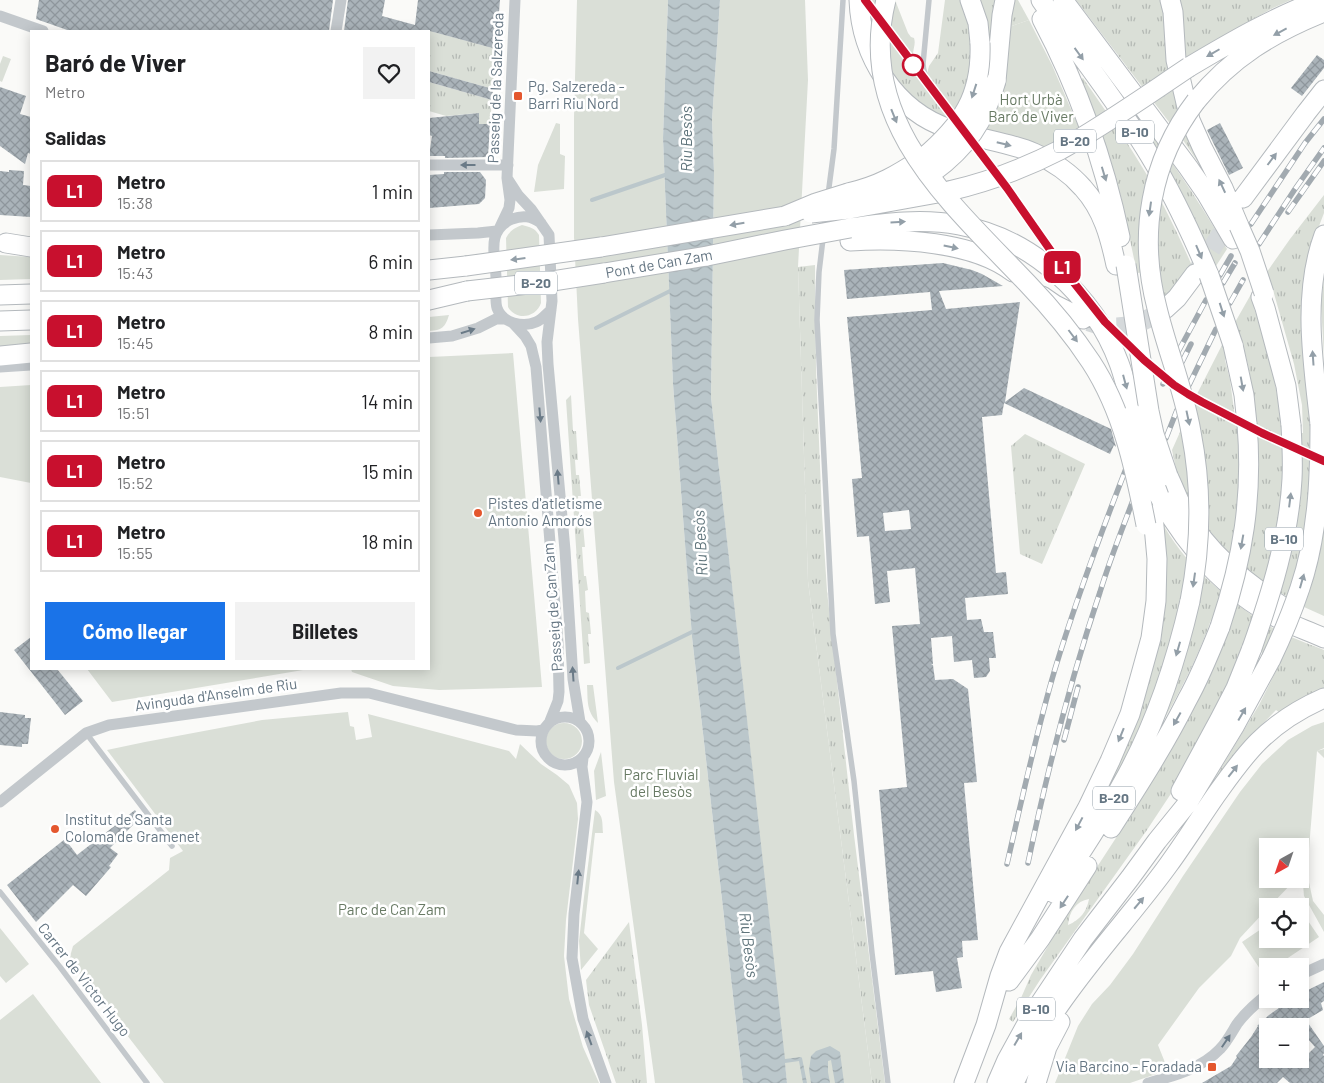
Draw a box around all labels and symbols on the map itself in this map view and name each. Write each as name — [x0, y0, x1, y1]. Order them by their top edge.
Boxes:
street label: Passeig de la Salzereda — [483, 12, 507, 164]
one-way arrow — [1272, 28, 1287, 36]
one-way arrow — [1074, 47, 1085, 60]
one-way arrow — [1207, 48, 1220, 57]
unlabelled marker — [902, 54, 924, 76]
place label: Pg. Salzereda - Barri Riu Nord — [528, 77, 625, 112]
one-way arrow — [970, 84, 978, 99]
marker: Pg. Salzereda - Barri Riu Nord — [512, 90, 524, 102]
park label: Hort Urbà Baró de Viver — [988, 90, 1074, 125]
water label: Riu Besòs — [676, 105, 695, 172]
one-way arrow — [891, 109, 899, 123]
road number: B-10 — [1116, 120, 1154, 144]
road number: B-20 — [1054, 130, 1096, 152]
one-way arrow — [996, 140, 1011, 148]
one-way arrow — [1266, 153, 1277, 166]
one-way arrow — [460, 161, 476, 169]
one-way arrow — [1101, 166, 1109, 181]
one-way arrow — [1217, 179, 1225, 193]
one-way arrow — [1146, 201, 1154, 217]
one-way arrow — [890, 218, 906, 226]
one-way arrow — [729, 221, 745, 229]
one-way arrow — [943, 244, 959, 252]
street label: Pont de Can Zam — [604, 245, 714, 281]
one-way arrow — [1196, 245, 1204, 259]
line badge: L1 — [1040, 251, 1084, 283]
one-way arrow — [510, 255, 526, 263]
road number: B-20 — [515, 272, 557, 294]
one-way arrow — [1218, 303, 1226, 318]
one-way arrow — [460, 327, 475, 334]
one-way arrow — [1068, 329, 1078, 343]
one-way arrow — [1309, 350, 1317, 366]
one-way arrow — [1122, 375, 1130, 390]
one-way arrow — [1238, 377, 1246, 393]
one-way arrow — [536, 408, 544, 424]
one-way arrow — [1185, 411, 1193, 427]
one-way arrow — [554, 469, 562, 485]
one-way arrow — [1286, 491, 1294, 507]
place label: Pistes d'atletisme Antonio Amorós — [488, 494, 603, 529]
marker: Pistes d'atletisme Antonio Amorós — [472, 507, 484, 519]
water label: Riu Besòs — [688, 509, 711, 576]
road number: B-10 — [1265, 528, 1303, 550]
one-way arrow — [1238, 534, 1246, 550]
street label: Passeig de Can Zam — [539, 542, 565, 672]
one-way arrow — [1189, 572, 1197, 588]
one-way arrow — [1298, 574, 1306, 589]
one-way arrow — [1174, 641, 1182, 656]
one-way arrow — [569, 666, 577, 682]
street label: Avinguda d'Anselm de Riu — [134, 674, 298, 714]
one-way arrow — [1237, 707, 1246, 720]
one-way arrow — [1173, 712, 1181, 726]
one-way arrow — [1117, 728, 1125, 742]
park label: Parc Fluvial del Besòs — [624, 765, 698, 800]
one-way arrow — [1228, 765, 1239, 778]
road number: B-20 — [1093, 786, 1135, 810]
place label: Institut de Santa Coloma de Gramenet — [65, 810, 200, 845]
one-way arrow — [1075, 817, 1083, 831]
marker: Institut de Santa Coloma de Gramenet — [49, 823, 61, 835]
north arrow — [1259, 838, 1309, 888]
one-way arrow — [575, 869, 583, 885]
one-way arrow — [1059, 895, 1069, 908]
one-way arrow — [1133, 897, 1144, 910]
park label: Parc de Can Zam — [338, 900, 446, 918]
water label: Riu Besòs — [736, 911, 763, 979]
street label: Carrer de Victor Hugo — [35, 919, 135, 1040]
road number: B-10 — [1017, 998, 1055, 1021]
one-way arrow — [585, 1030, 592, 1045]
one-way arrow — [1014, 1032, 1022, 1047]
one-way arrow — [1221, 1034, 1231, 1048]
place label: Via Barcino - Foradada — [1056, 1057, 1202, 1075]
marker: Via Barcino - Foradada — [1206, 1061, 1218, 1073]

